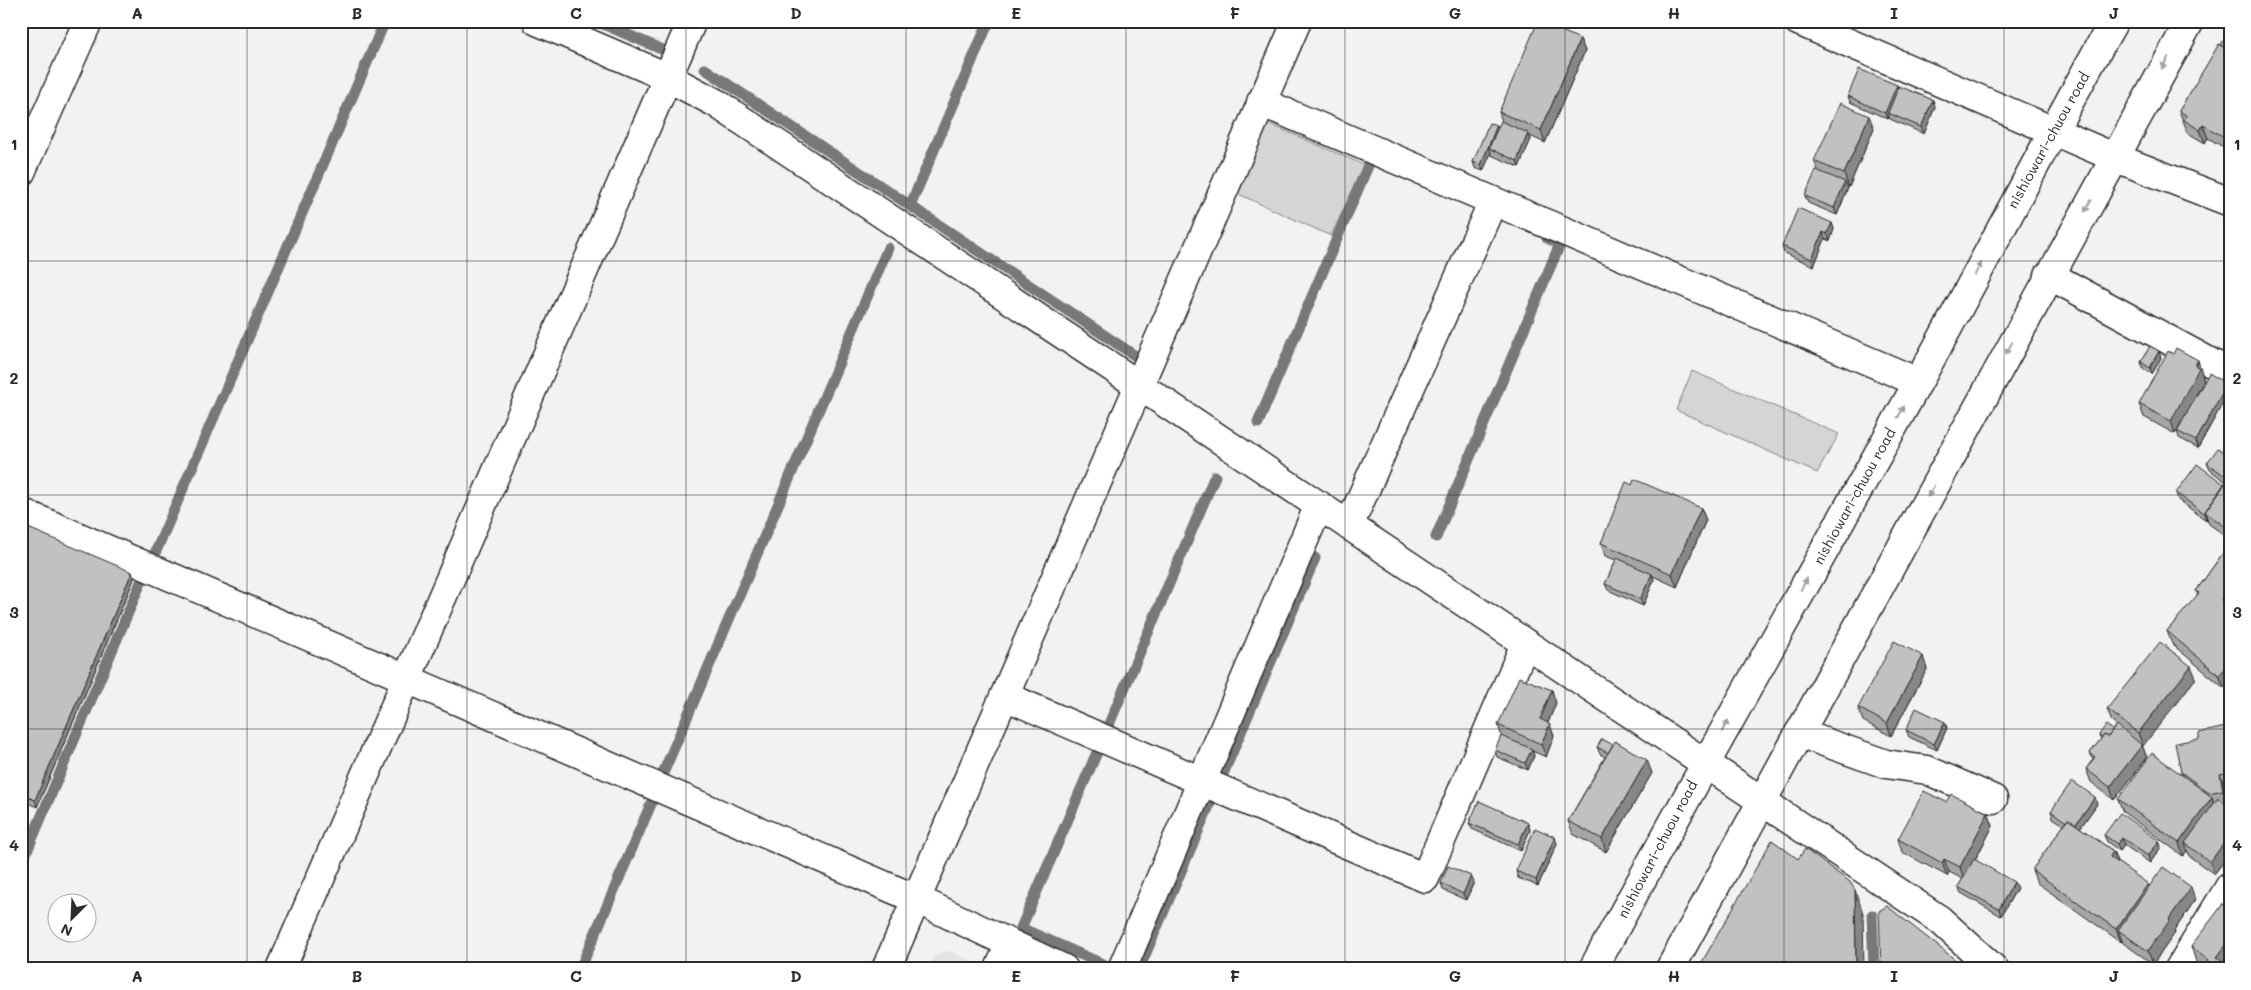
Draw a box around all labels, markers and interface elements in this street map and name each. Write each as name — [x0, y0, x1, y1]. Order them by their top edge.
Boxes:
text: A — [131, 2, 143, 23]
text: B — [352, 2, 362, 23]
text: C — [570, 2, 582, 23]
text: D — [790, 2, 802, 23]
text: E — [1011, 2, 1021, 23]
text: F — [1230, 2, 1240, 23]
text: G — [1449, 2, 1461, 23]
text: H — [1668, 2, 1680, 23]
text: I — [1890, 2, 1898, 23]
text: J — [2109, 2, 2119, 23]
one-way arrow — [2161, 57, 2170, 70]
street label: nishiowari-chuou road — [2003, 68, 2094, 212]
text: 1 — [10, 133, 18, 154]
text: 1 — [2233, 133, 2241, 154]
one-way arrow — [2084, 200, 2093, 213]
one-way arrow — [1974, 263, 1983, 276]
one-way arrow — [2005, 341, 2013, 356]
text: 2 — [10, 367, 19, 388]
text: 2 — [2233, 367, 2242, 388]
one-way arrow — [1897, 406, 1906, 419]
street label: nishiowari-chuou road — [1809, 424, 1900, 568]
one-way arrow — [1927, 483, 1935, 498]
one-way arrow — [1800, 578, 1809, 591]
text: 3 — [9, 601, 19, 622]
text: 3 — [2232, 601, 2242, 622]
one-way arrow — [1720, 720, 1729, 733]
street label: nishiowari-chuou road — [1613, 777, 1701, 921]
text: 4 — [9, 834, 19, 855]
text: 4 — [2232, 834, 2242, 855]
north arrow — [48, 892, 98, 942]
text: N — [58, 919, 75, 941]
text: A — [131, 965, 143, 986]
text: B — [352, 965, 362, 986]
text: C — [570, 965, 582, 986]
text: D — [790, 965, 802, 986]
text: E — [1011, 965, 1021, 986]
text: F — [1230, 965, 1240, 986]
text: G — [1449, 965, 1461, 986]
text: H — [1668, 965, 1680, 986]
text: I — [1890, 965, 1898, 986]
text: J — [2109, 965, 2119, 986]

